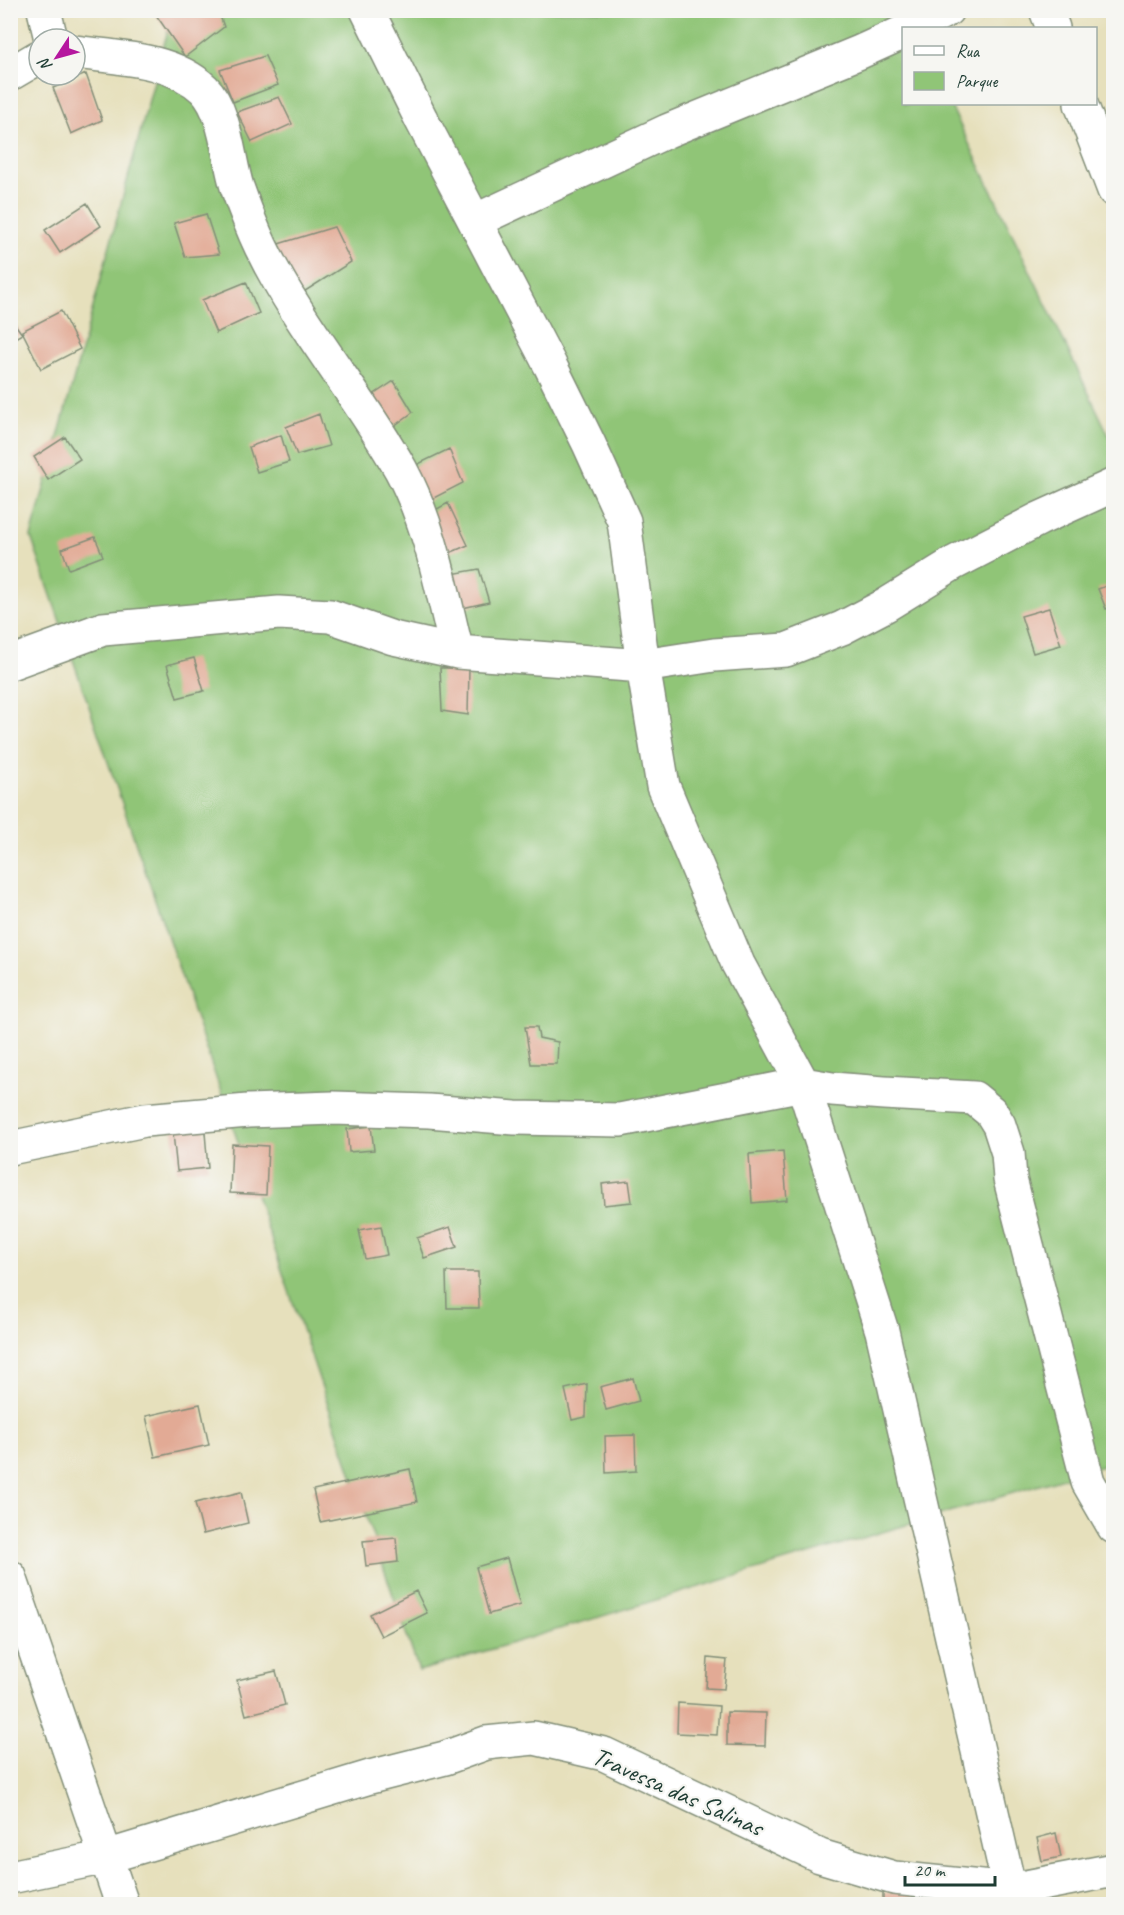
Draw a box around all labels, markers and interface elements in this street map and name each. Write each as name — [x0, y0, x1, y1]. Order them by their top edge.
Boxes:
north arrow — [27, 27, 87, 87]
legend — [902, 27, 1097, 105]
text: Rua — [956, 40, 981, 62]
text: N — [33, 53, 57, 75]
text: Parque — [956, 70, 998, 92]
street label: Travessa das Salinas — [587, 1739, 770, 1845]
scale bar — [905, 1849, 995, 1887]
text: 20 m — [914, 1859, 947, 1881]

